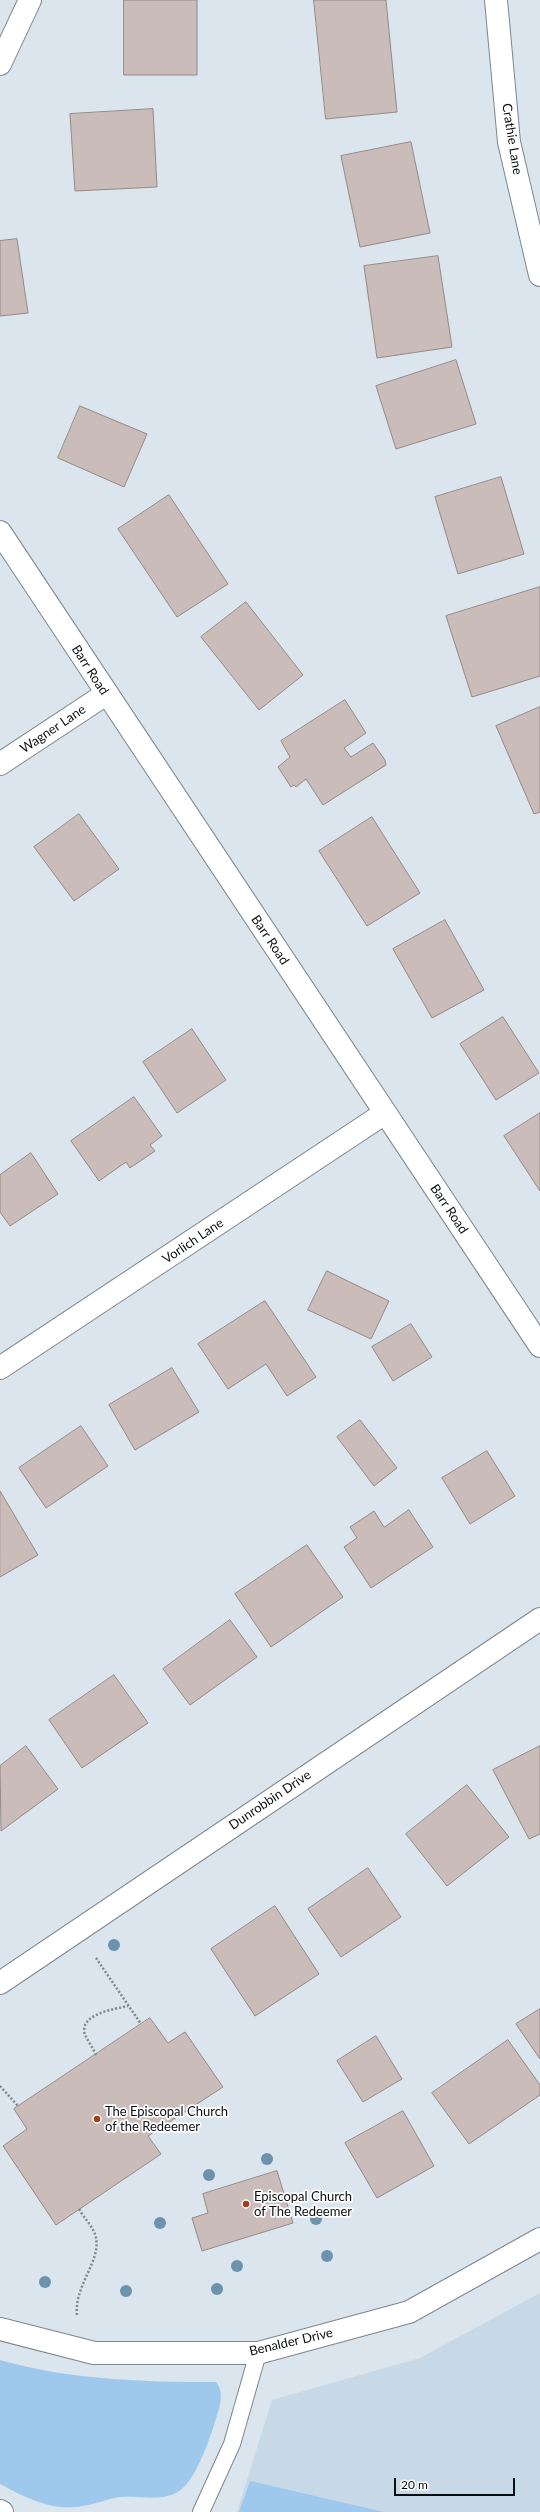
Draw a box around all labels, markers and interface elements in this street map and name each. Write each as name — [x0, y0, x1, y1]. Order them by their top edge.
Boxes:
street label: Crathie Lane — [499, 102, 525, 176]
street label: Barr Road — [68, 642, 112, 698]
street label: Wagner Lane — [17, 701, 89, 757]
street label: Barr Road — [248, 912, 292, 968]
street label: Barr Road — [427, 1181, 471, 1237]
street label: Vorlich Lane — [160, 1215, 226, 1267]
street label: Dunrobbin Drive — [226, 1767, 314, 1833]
place label: The Episcopal Church of the Redeemer — [105, 2104, 228, 2135]
marker: The Episcopal Church of the Redeemer — [92, 2114, 102, 2124]
place label: Episcopal Church of The Redeemer — [254, 2189, 352, 2220]
marker: Episcopal Church of The Redeemer — [241, 2199, 251, 2209]
street label: Benalder Drive — [248, 2325, 334, 2359]
scale bar — [396, 2470, 517, 2496]
text: 20 m — [401, 2477, 428, 2492]

